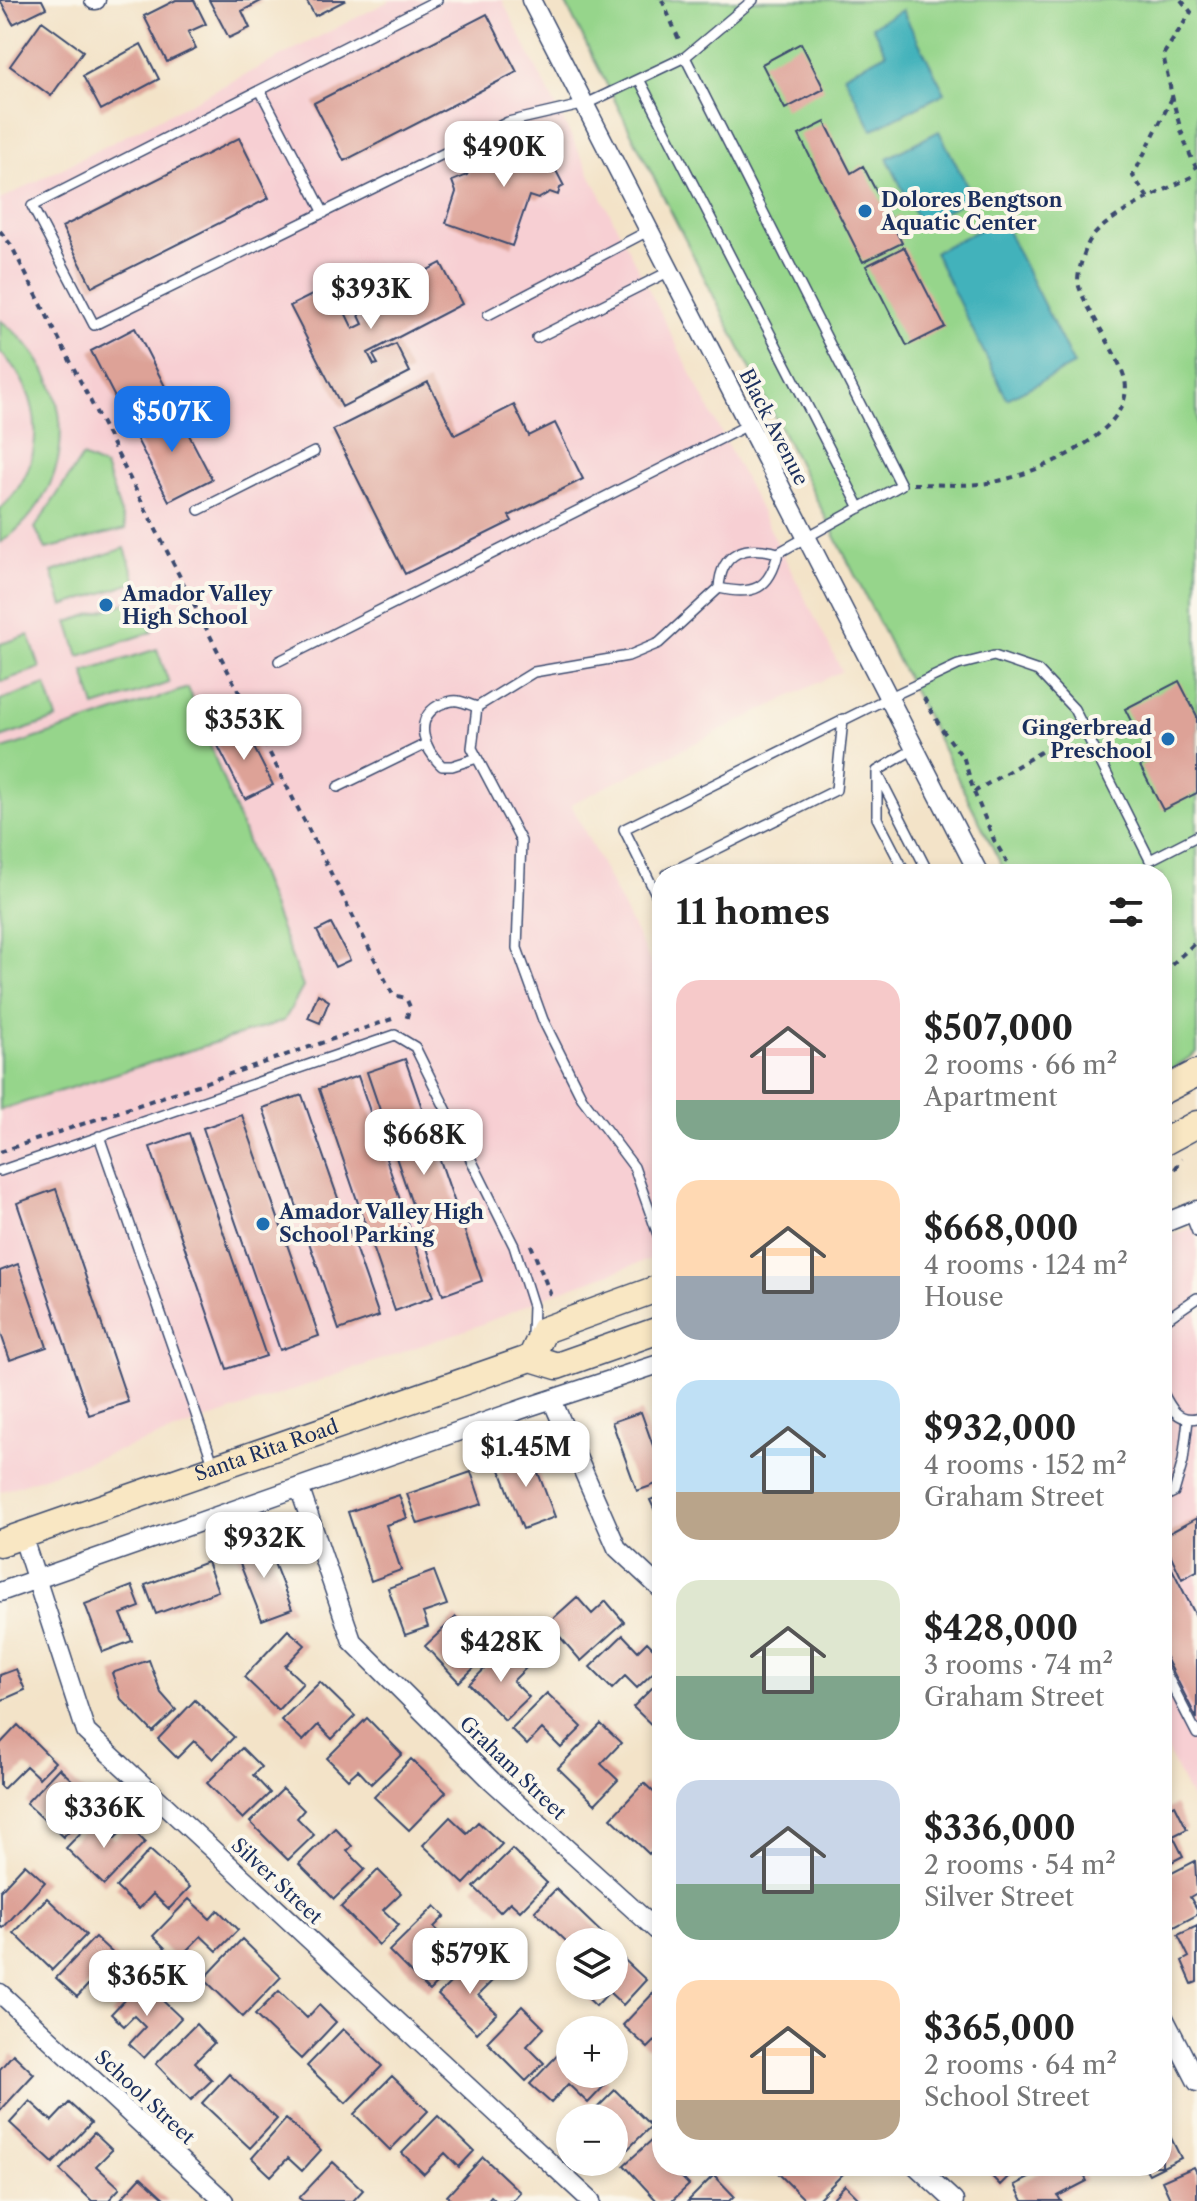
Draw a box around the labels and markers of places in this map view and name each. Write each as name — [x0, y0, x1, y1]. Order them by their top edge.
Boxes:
pin: $490K — [448, 121, 560, 189]
place label: Dolores Bengtson Aquatic Center — [880, 188, 1063, 235]
marker: Dolores Bengtson Aquatic Center — [856, 202, 874, 220]
pin: $393K — [315, 263, 427, 331]
pin: $507K — [116, 386, 228, 454]
place label: Amador Valley High School — [121, 582, 273, 629]
marker: Amador Valley High School — [97, 596, 115, 614]
pin: $353K — [188, 694, 300, 762]
place label: Gingerbread Preschool — [1022, 716, 1153, 763]
marker: Gingerbread Preschool — [1159, 730, 1177, 748]
pin: $668K — [368, 1109, 480, 1177]
place label: Amador Valley High School Parking — [278, 1200, 484, 1247]
marker: Amador Valley High School Parking — [254, 1215, 272, 1233]
pin: $1.45M — [461, 1421, 591, 1489]
pin: $932K — [208, 1512, 320, 1580]
pin: $428K — [445, 1616, 557, 1684]
pin: $336K — [48, 1782, 160, 1850]
pin: $579K — [414, 1928, 526, 1996]
pin: $365K — [91, 1950, 203, 2018]

